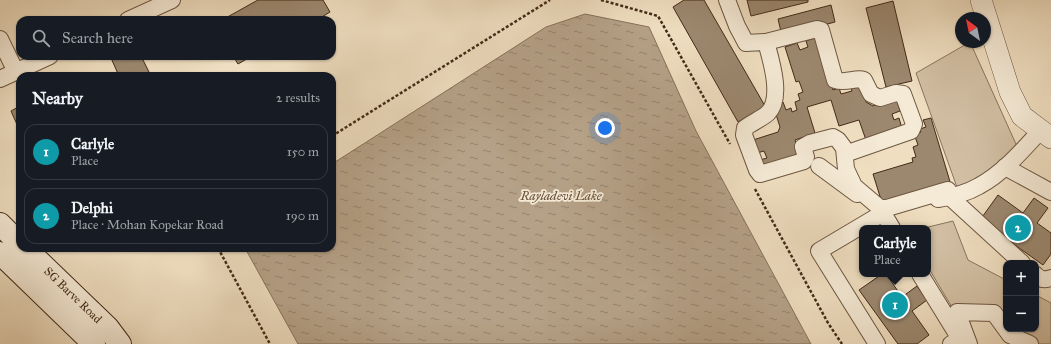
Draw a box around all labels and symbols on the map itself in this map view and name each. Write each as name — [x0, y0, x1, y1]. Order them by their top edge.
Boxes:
north arrow — [955, 12, 991, 48]
your location — [595, 118, 615, 138]
water label: Rayladevi Lake — [520, 188, 603, 204]
pin: 2 — [1005, 213, 1031, 243]
street label: SG Barve Road — [41, 264, 105, 326]
pin: 1 — [882, 290, 908, 320]

